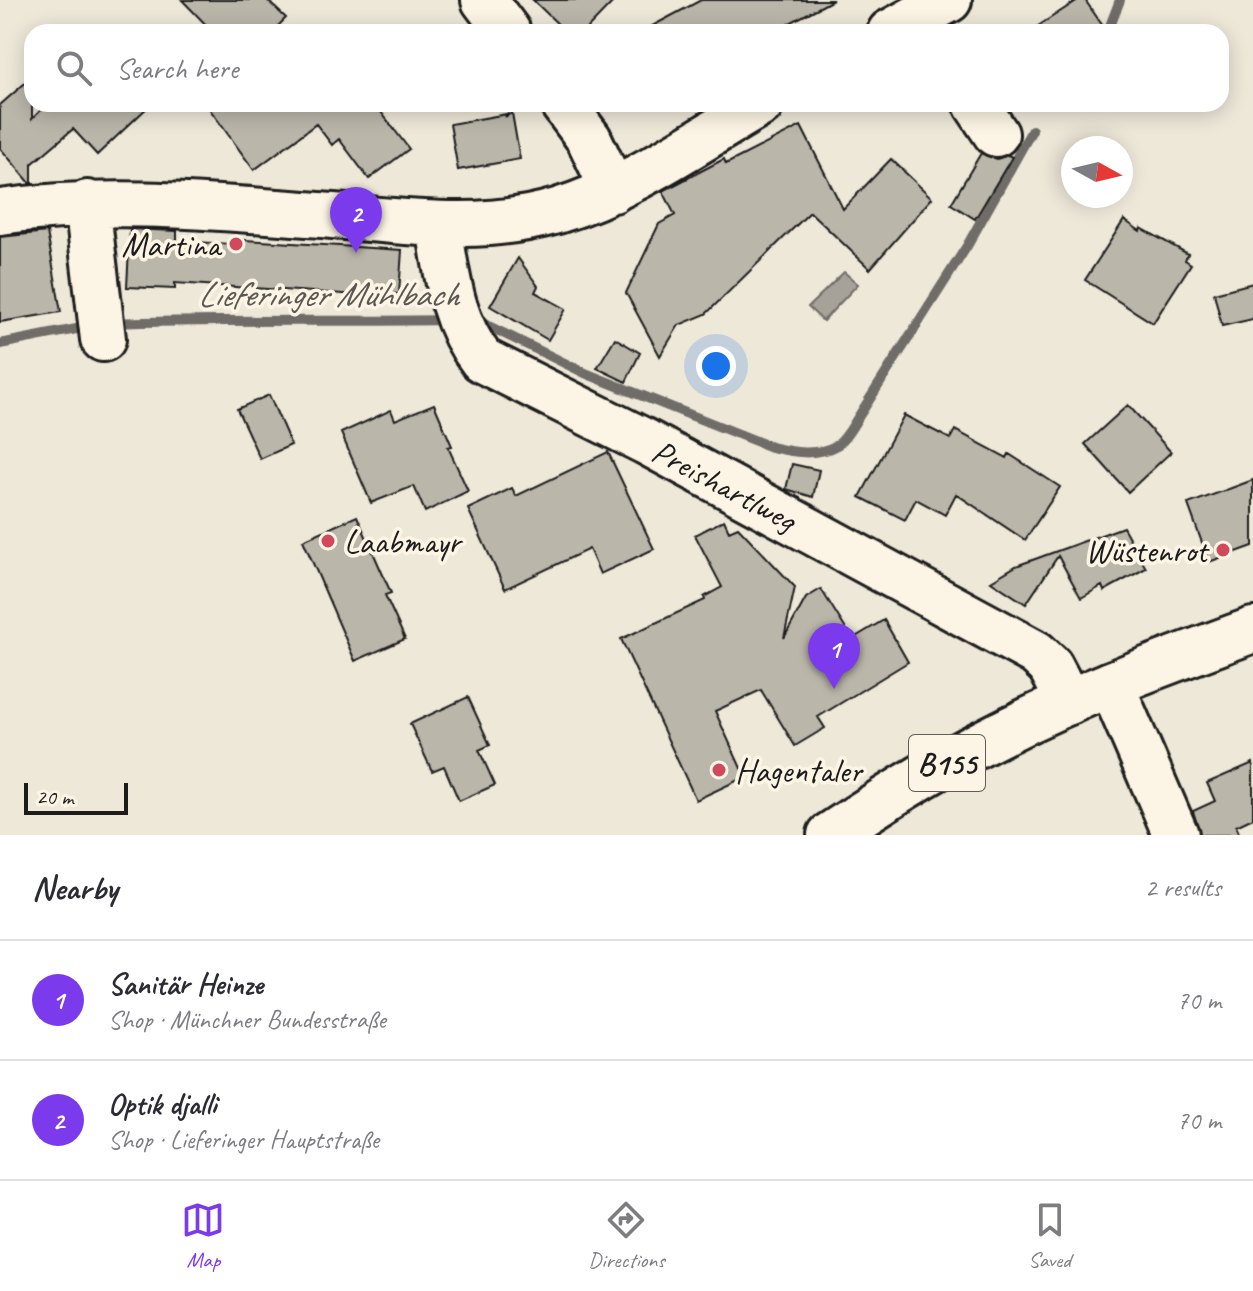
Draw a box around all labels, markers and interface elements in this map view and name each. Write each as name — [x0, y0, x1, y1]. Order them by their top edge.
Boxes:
search box — [24, 24, 1229, 112]
icon: search — [52, 46, 96, 90]
text: Search here — [116, 49, 238, 87]
north arrow — [1061, 136, 1133, 208]
pin: 2 — [330, 187, 382, 253]
place label: Martina — [122, 223, 223, 266]
marker: Martina — [227, 235, 245, 253]
water label: Lieferinger Mühlbach — [198, 271, 461, 317]
your location — [696, 346, 736, 386]
street label: Preishartlweg — [645, 429, 806, 542]
place label: Laabmayr — [344, 520, 464, 563]
place label: Wüstenrot — [1085, 529, 1211, 572]
marker: Laabmayr — [319, 532, 337, 550]
marker: Wüstenrot — [1214, 541, 1232, 559]
pin: 1 — [808, 623, 860, 689]
road number: B155 — [909, 735, 985, 791]
place label: Hagentaler — [735, 749, 864, 792]
marker: Hagentaler — [710, 761, 728, 779]
scale bar — [24, 779, 128, 815]
text: 20 m — [36, 783, 73, 811]
text: Nearby — [32, 866, 118, 909]
text: 2 results — [1145, 871, 1221, 904]
text: Sanitär Heinze — [108, 965, 263, 1003]
text: 1 — [52, 984, 64, 1017]
text: 70 m — [1177, 984, 1221, 1017]
text: Shop · Münchner Bundesstraße — [108, 1003, 386, 1036]
text: Optik djalli — [108, 1085, 216, 1123]
text: 2 — [52, 1104, 64, 1137]
text: 70 m — [1177, 1104, 1221, 1137]
text: Shop · Lieferinger Hauptstraße — [108, 1123, 379, 1156]
tab: Map — [181, 1198, 225, 1274]
tab: Directions — [588, 1198, 665, 1274]
tab: Saved — [1028, 1198, 1072, 1274]

